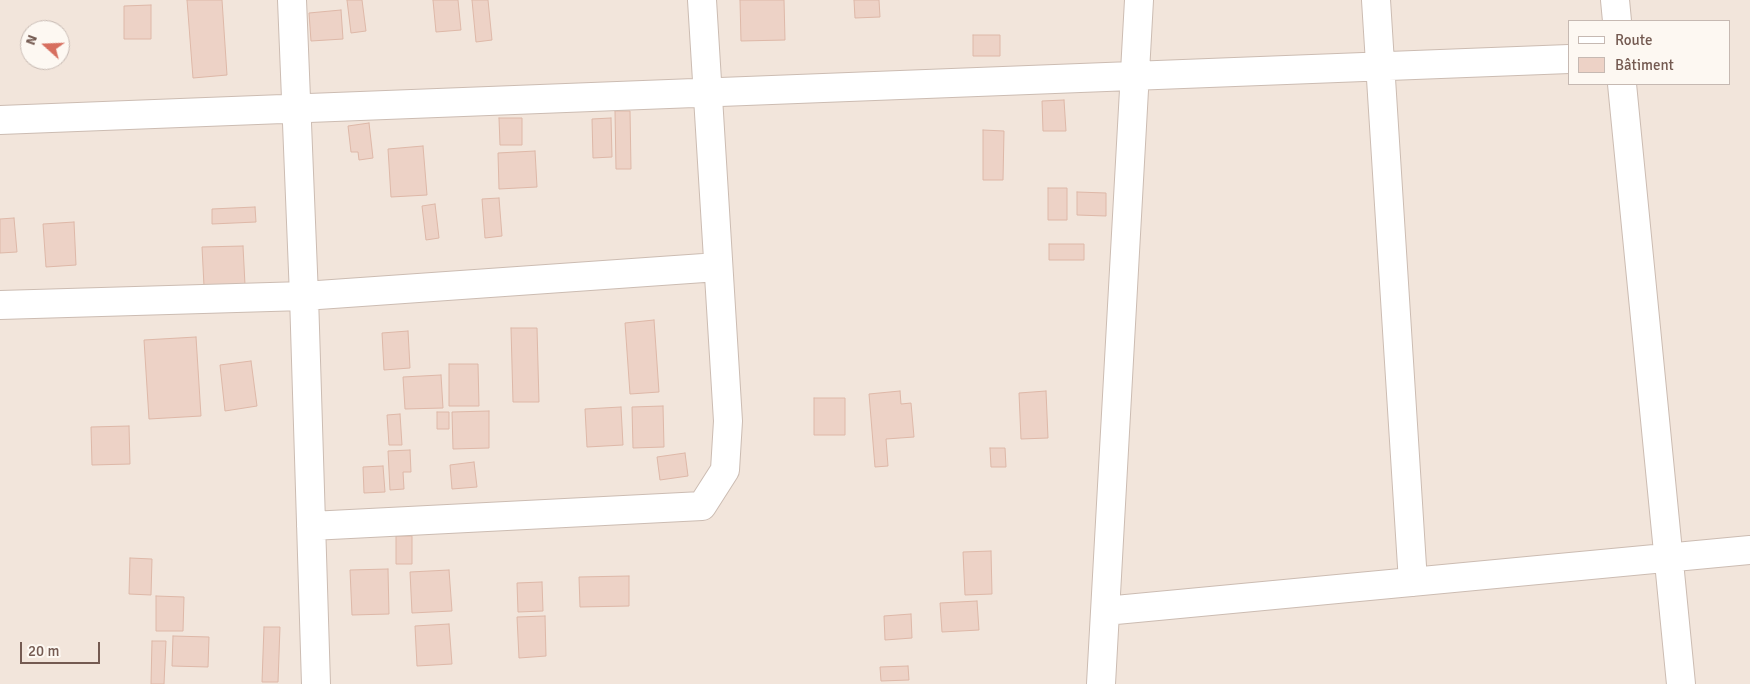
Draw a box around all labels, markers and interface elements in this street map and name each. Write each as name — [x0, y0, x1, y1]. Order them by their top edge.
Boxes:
north arrow — [20, 20, 70, 70]
legend — [1568, 20, 1730, 85]
text: Route — [1615, 31, 1652, 49]
text: N — [22, 33, 41, 48]
text: Bâtiment — [1615, 56, 1674, 74]
scale bar — [22, 632, 102, 664]
text: 20 m — [28, 642, 59, 660]

